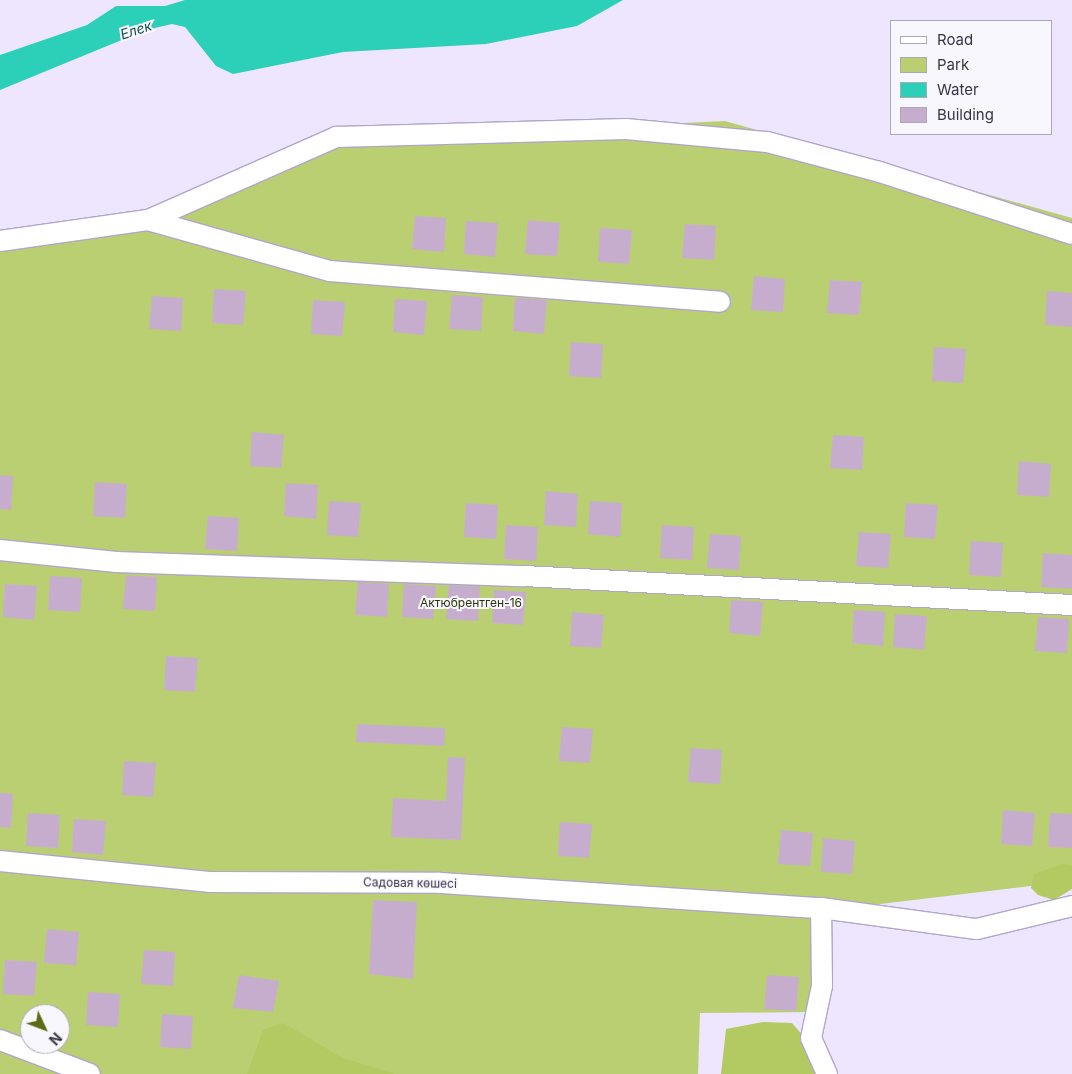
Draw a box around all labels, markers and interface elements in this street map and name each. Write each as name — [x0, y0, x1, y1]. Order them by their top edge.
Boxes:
water label: Елек — [118, 17, 154, 43]
legend — [890, 20, 1052, 135]
text: Road — [937, 30, 973, 49]
text: Park — [937, 55, 969, 74]
text: Water — [937, 80, 979, 99]
text: Building — [937, 105, 994, 124]
park label: Актюбрентген-16 — [420, 596, 522, 610]
street label: Садовая көшесі — [363, 875, 457, 891]
north arrow — [20, 1004, 70, 1054]
text: N — [46, 1029, 65, 1049]

